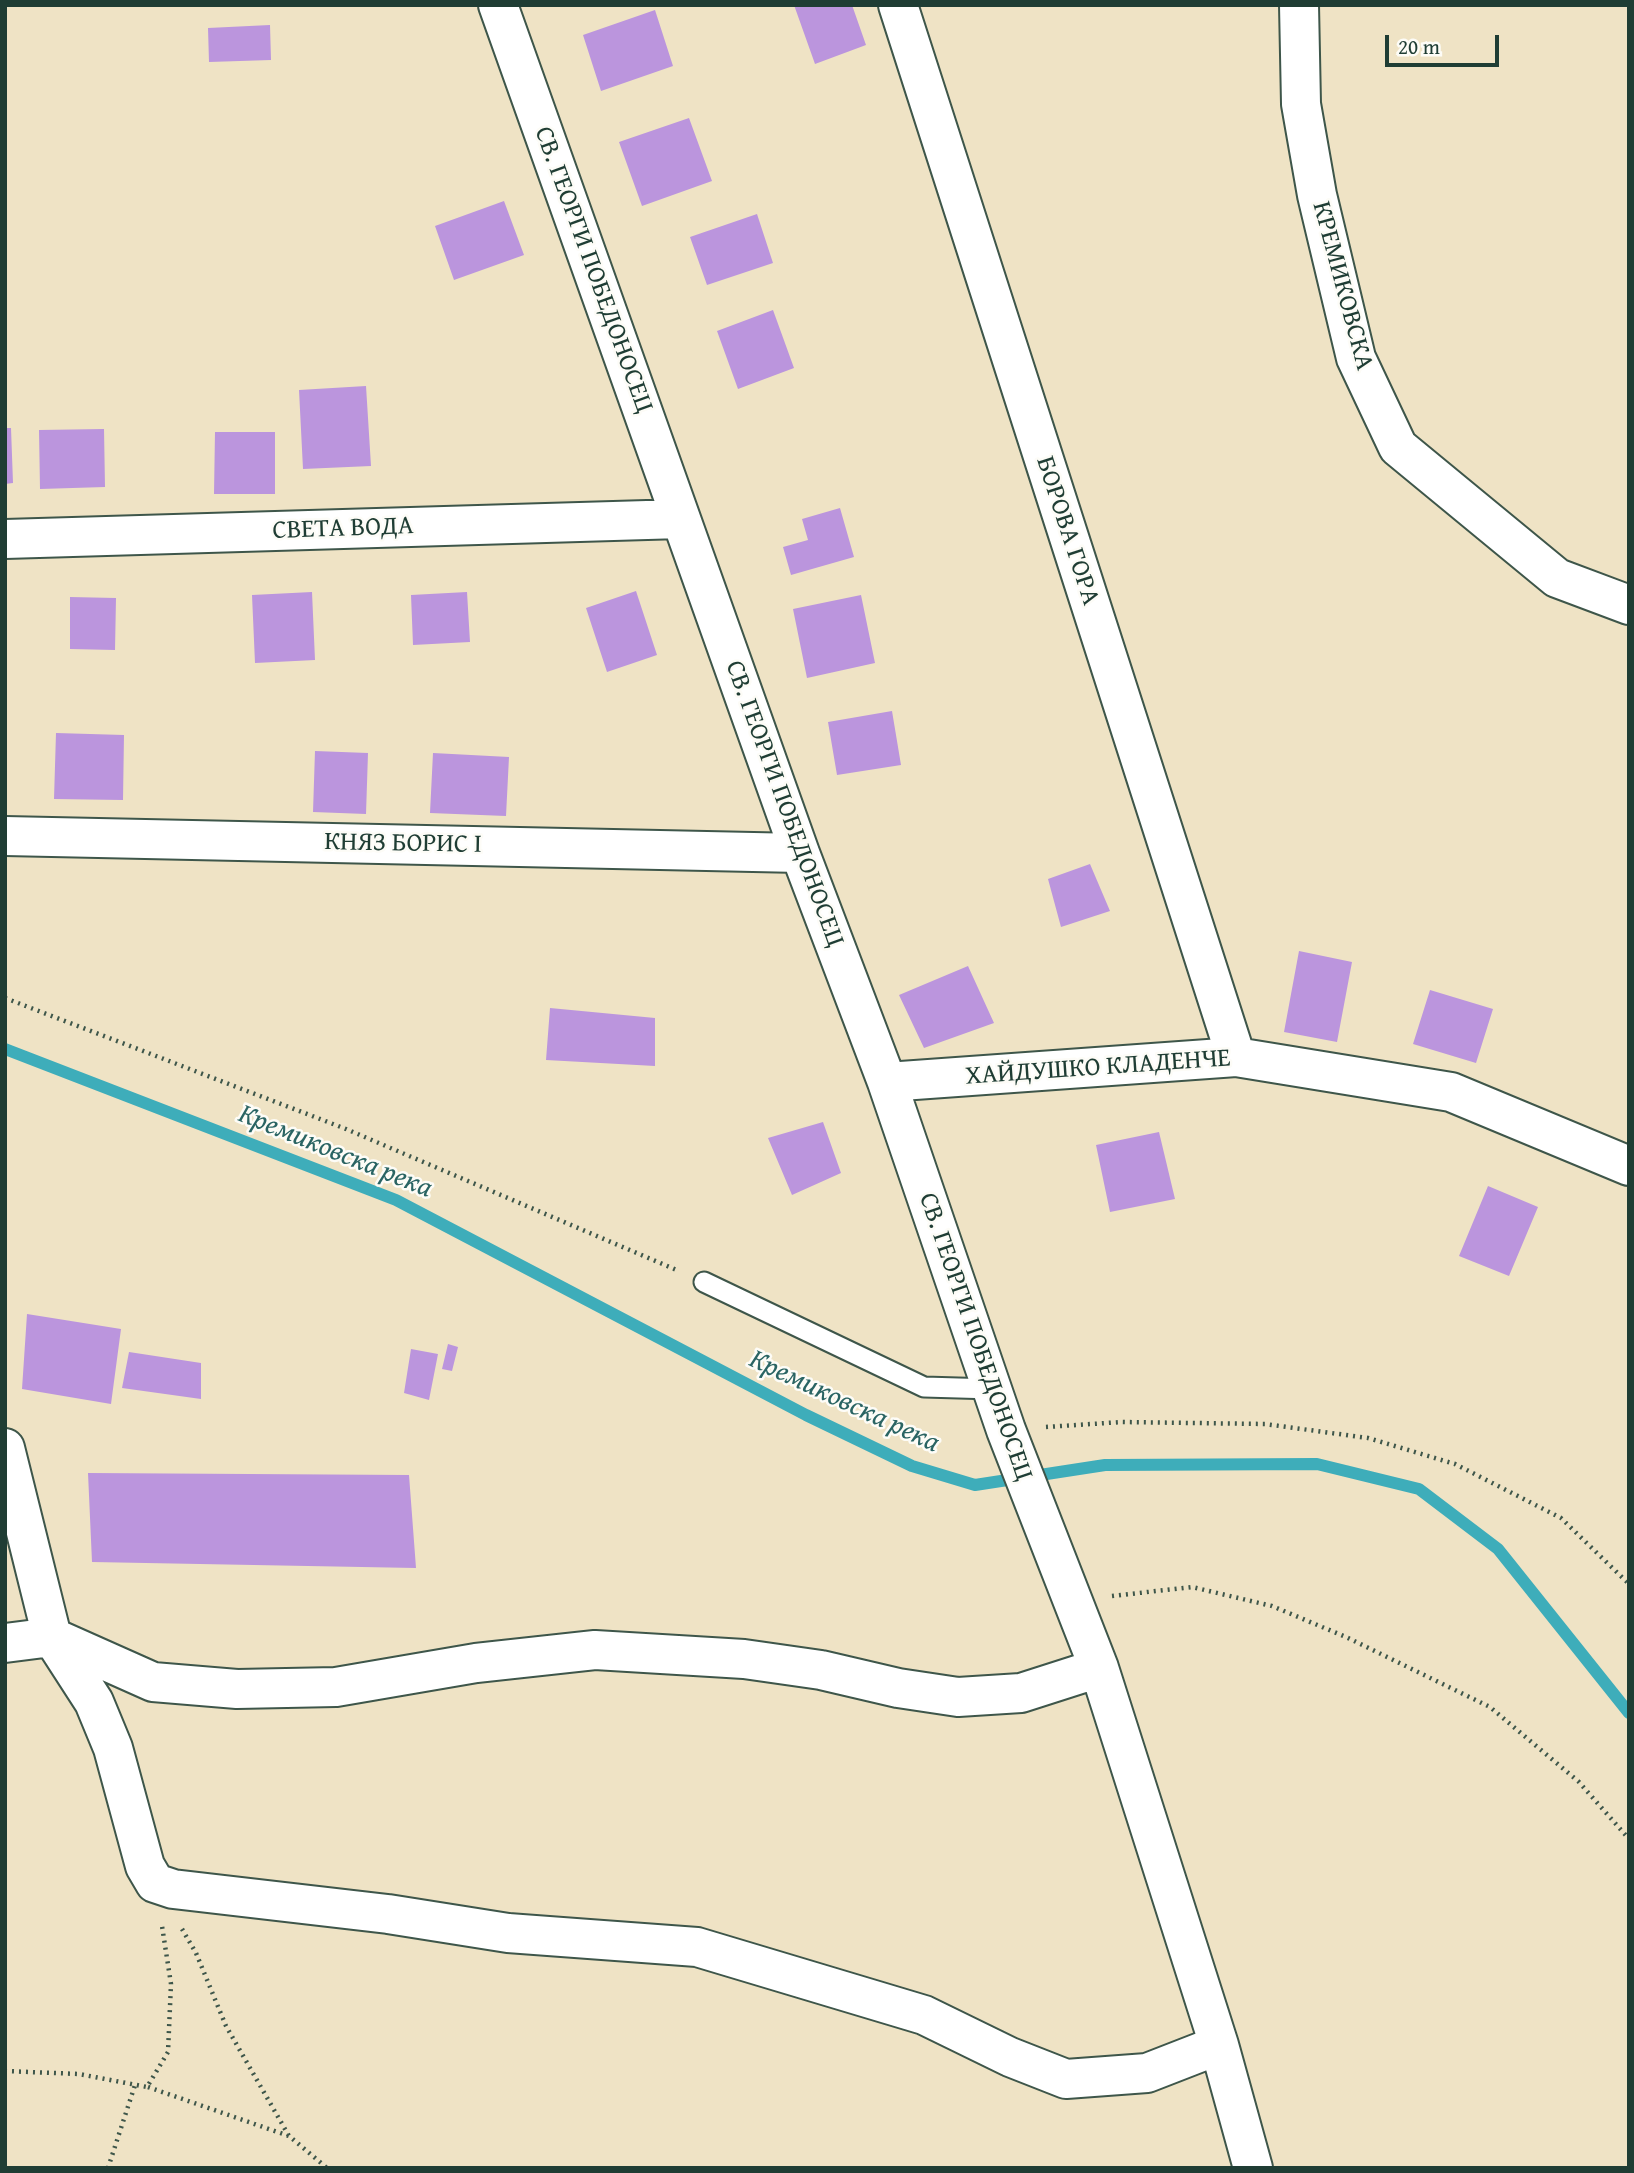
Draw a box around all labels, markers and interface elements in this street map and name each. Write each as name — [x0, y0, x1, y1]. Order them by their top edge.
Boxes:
scale bar — [1389, 21, 1503, 65]
text: 20 m — [1398, 31, 1440, 62]
street label: СВ. ГЕОРГИ ПОБЕДОНОСЕЦ — [527, 123, 659, 417]
street label: КРЕМИКОВСКА — [1304, 198, 1380, 374]
street label: БОРОВА ГОРА — [1028, 453, 1106, 609]
street label: СВЕТА ВОДА — [272, 511, 414, 547]
street label: СВ. ГЕОРГИ ПОБЕДОНОСЕЦ — [718, 657, 850, 951]
street label: КНЯЗ БОРИС I — [324, 827, 482, 861]
street label: ХАЙДУШКО КЛАДЕНЧЕ — [965, 1043, 1231, 1093]
water label: Кремиковска река — [233, 1098, 437, 1206]
street label: СВ. ГЕОРГИ ПОБЕДОНОСЕЦ — [911, 1189, 1039, 1485]
water label: Кремиковска река — [744, 1343, 944, 1461]

